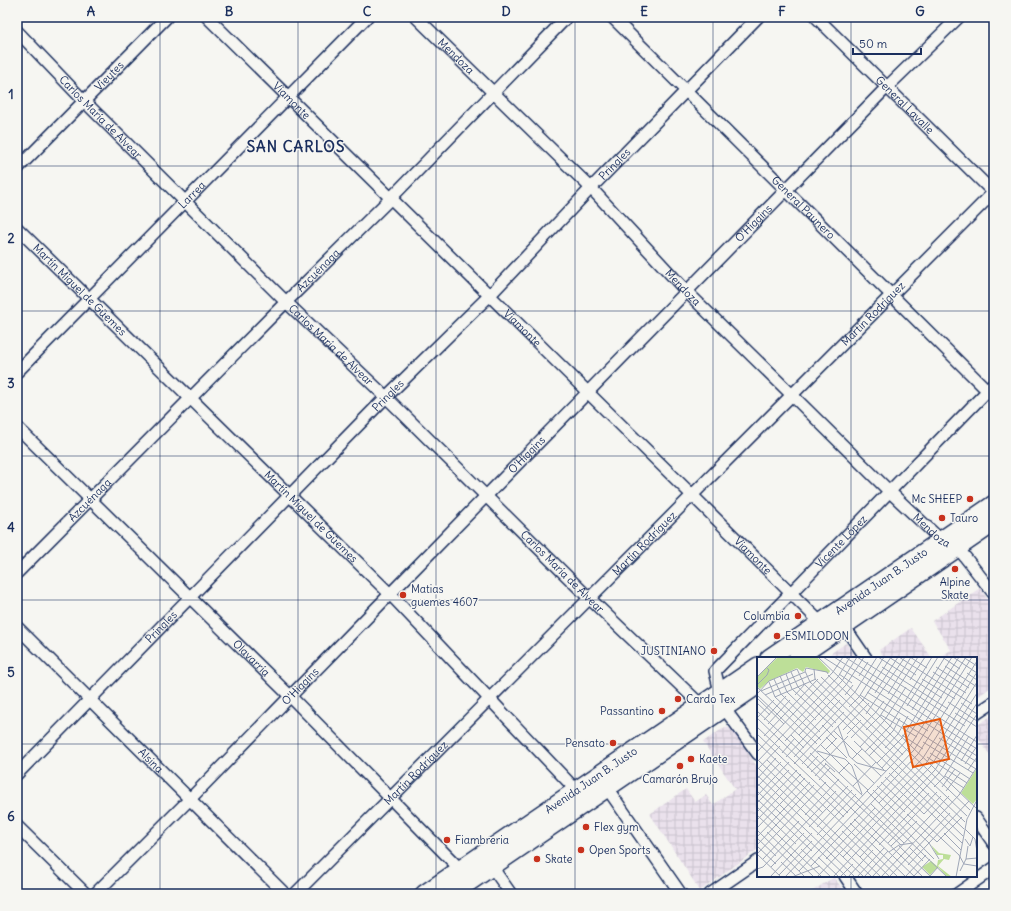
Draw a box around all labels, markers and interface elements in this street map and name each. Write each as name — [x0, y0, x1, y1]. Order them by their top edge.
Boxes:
text: A — [87, 3, 96, 20]
text: B — [225, 3, 234, 20]
text: C — [363, 3, 372, 20]
text: D — [501, 3, 511, 20]
text: E — [640, 3, 648, 20]
text: F — [778, 3, 786, 20]
text: G — [915, 3, 925, 20]
scale bar — [853, 30, 921, 56]
street label: Mendoza — [435, 35, 477, 77]
text: 50 m — [859, 36, 888, 51]
street label: Vieytes — [91, 58, 127, 94]
street label: Carlos María de Alvear — [56, 72, 145, 162]
street label: General Lavalle — [873, 73, 937, 137]
street label: Viamonte — [270, 79, 314, 122]
text: 1 — [8, 86, 14, 103]
district label: SAN CARLOS — [247, 137, 345, 156]
street label: Pringles — [596, 145, 633, 183]
street label: General Paunero — [769, 173, 838, 242]
street label: Larrea — [175, 178, 208, 211]
street label: O'Higgins — [732, 201, 775, 245]
text: 2 — [7, 230, 15, 247]
street label: Martín Miguel de Güemes — [30, 241, 130, 339]
street label: Azcuénaga — [294, 246, 343, 295]
street label: Mendoza — [662, 266, 704, 308]
street label: Martín Rodríguez — [838, 279, 908, 349]
street label: Carlos María de Alvear — [286, 301, 377, 389]
street label: Viamonte — [501, 306, 544, 350]
text: 3 — [7, 375, 15, 392]
street label: Pringles — [369, 376, 407, 414]
street label: O'Higgins — [505, 433, 548, 476]
street label: Martín Miguel de Güemes — [261, 468, 361, 566]
street label: Azcuénaga — [65, 475, 114, 524]
place label: Mc SHEEP — [911, 492, 962, 506]
marker: Mc SHEEP — [965, 494, 975, 504]
street label: Martín Rodríguez — [609, 508, 679, 578]
street label: Mendoza — [910, 510, 952, 550]
place label: Tauro — [950, 511, 978, 525]
street label: Vicente López — [812, 512, 870, 571]
marker: Tauro — [937, 513, 947, 523]
text: 4 — [7, 519, 15, 536]
street label: Carlos María de Alvear — [518, 527, 608, 616]
street label: Viamonte — [731, 534, 775, 577]
street label: Avenida Juan B. Justo — [832, 545, 930, 618]
marker: Alpine Skate — [950, 564, 960, 574]
place label: Alpine Skate — [940, 575, 970, 602]
place label: Matias guemes 4607 — [411, 582, 478, 609]
marker: Matias guemes 4607 — [398, 590, 408, 600]
street label: Pringles — [142, 608, 180, 646]
place label: Columbia — [743, 609, 790, 623]
marker: Columbia — [793, 611, 803, 621]
place label: ESMILODON — [785, 629, 849, 643]
marker: ESMILODON — [772, 631, 782, 641]
street label: Olavarría — [230, 637, 273, 679]
place label: JUSTINIANO — [640, 644, 706, 658]
marker: JUSTINIANO — [709, 646, 719, 656]
inset map — [757, 657, 977, 877]
text: 5 — [7, 664, 15, 681]
street label: O'Higgins — [279, 664, 322, 708]
place label: Cardo Tex — [686, 692, 736, 706]
marker: Cardo Tex — [673, 694, 683, 704]
place label: Passantino — [600, 704, 654, 718]
marker: Passantino — [657, 706, 667, 716]
place label: Pensato — [565, 736, 605, 750]
street label: Martín Rodríguez — [381, 738, 451, 808]
marker: Pensato — [608, 738, 618, 748]
street label: Avenida Juan B. Justo — [542, 744, 640, 817]
street label: Alsina — [135, 745, 166, 776]
place label: Kaete — [699, 752, 727, 766]
marker: Kaete — [686, 754, 696, 764]
marker: Camarón Brujo — [675, 761, 685, 771]
place label: Camarón Brujo — [642, 772, 718, 786]
text: 6 — [7, 808, 15, 825]
place label: Flex gym — [594, 820, 639, 834]
marker: Flex gym — [581, 822, 591, 832]
place label: Fiambreria — [455, 833, 509, 847]
marker: Fiambreria — [442, 835, 452, 845]
place label: Open Sports — [589, 843, 650, 857]
marker: Open Sports — [576, 845, 586, 855]
place label: Skate — [545, 852, 573, 866]
marker: Skate — [532, 854, 542, 864]

